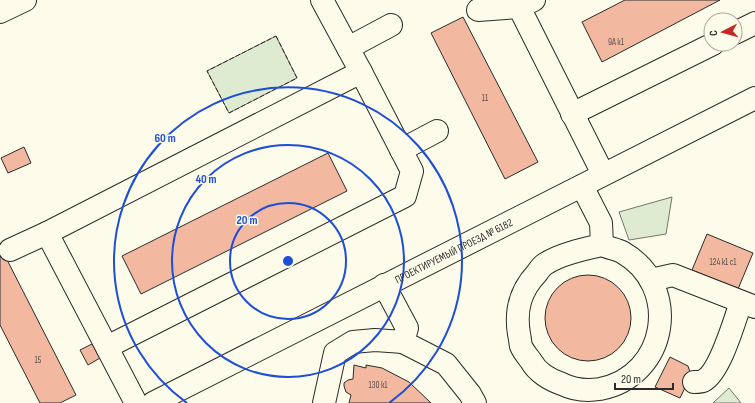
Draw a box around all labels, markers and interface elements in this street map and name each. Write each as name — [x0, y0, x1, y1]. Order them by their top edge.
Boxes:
north arrow — [703, 12, 743, 52]
text: С — [707, 29, 720, 36]
house number: 9А к1 — [608, 37, 625, 48]
house number: 11 — [482, 93, 489, 104]
text: 60 m — [154, 131, 176, 146]
text: 40 m — [195, 172, 217, 187]
text: 20 m — [237, 213, 257, 228]
street label: ПРОЕКТИРУЕМЫЙ ПРОЕЗД № 6182 — [393, 216, 515, 286]
centre of rings — [281, 254, 295, 268]
house number: 124 к1 с1 — [710, 257, 737, 268]
house number: 15 — [35, 355, 42, 366]
scale bar — [615, 365, 673, 391]
text: 20 m — [621, 372, 641, 387]
house number: 130 к1 — [369, 380, 388, 391]

